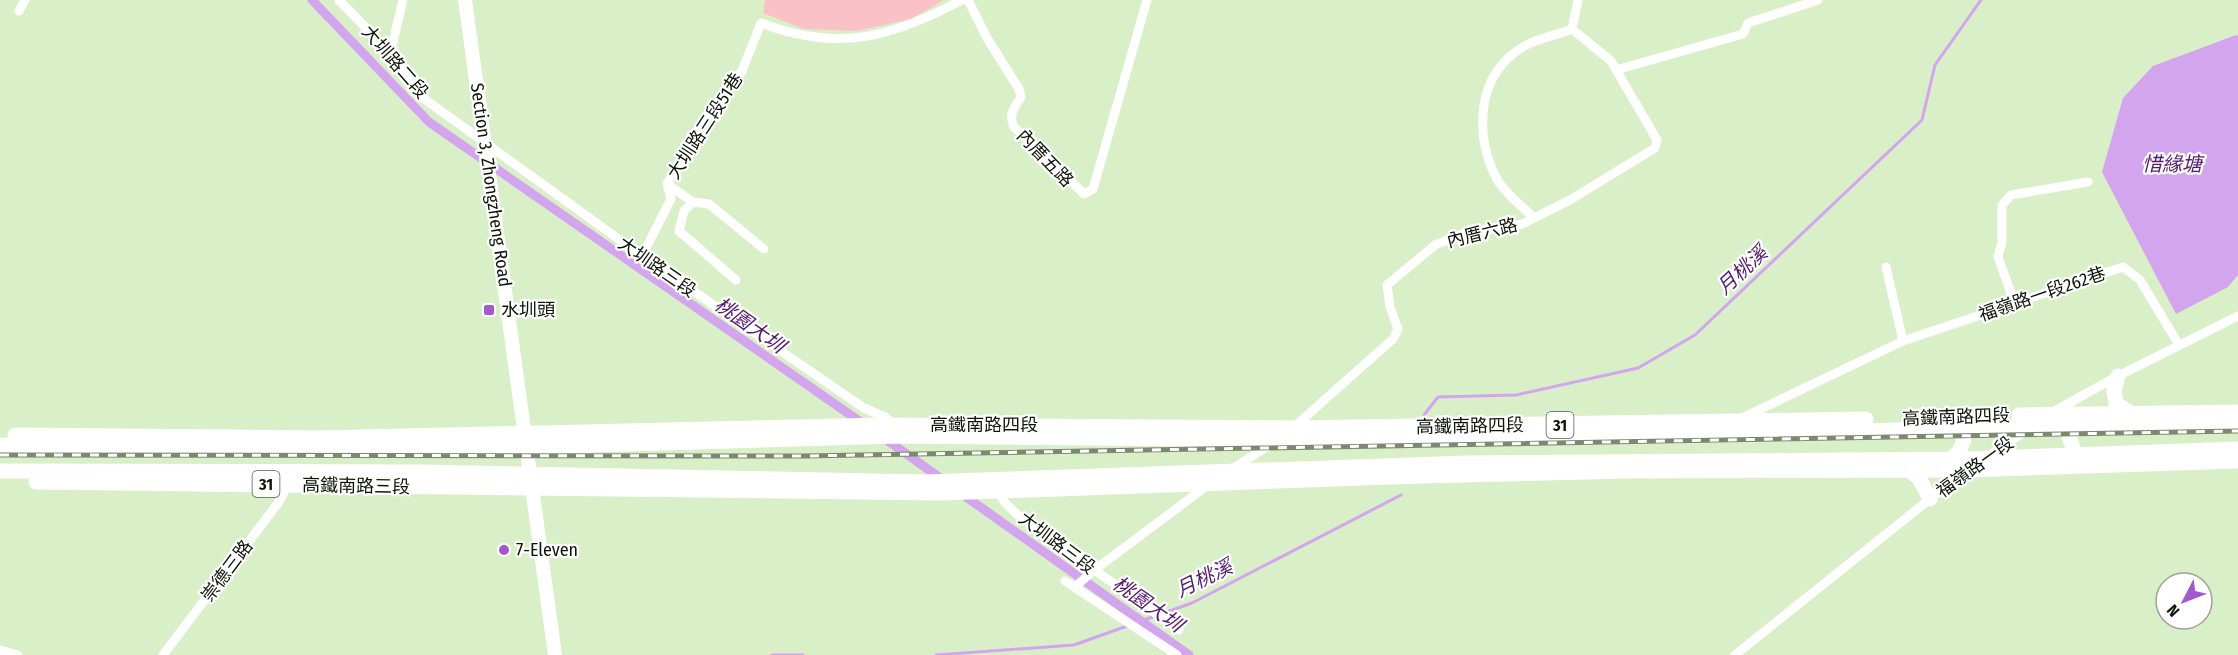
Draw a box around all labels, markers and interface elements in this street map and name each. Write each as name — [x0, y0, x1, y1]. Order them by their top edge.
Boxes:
street label: 大圳路二段 — [357, 21, 433, 103]
street label: 大圳路三段51巷 — [662, 69, 748, 183]
street label: Section 3, Zhongzheng Road — [466, 82, 516, 288]
street label: 內厝五路 — [1012, 124, 1078, 192]
water label: 惜緣塘 — [2142, 152, 2205, 176]
street label: 內厝六路 — [1444, 214, 1520, 252]
street label: 大圳路三段 — [614, 232, 700, 302]
water label: 月桃溪 — [1712, 239, 1774, 299]
street label: 福嶺路一段262巷 — [1976, 262, 2108, 326]
water label: 桃園大圳 — [710, 292, 792, 359]
place label: 水圳頭 — [501, 299, 555, 321]
marker: 水圳頭 — [482, 303, 496, 317]
street label: 高鐵南路四段 — [1902, 404, 2010, 430]
road number: 31 — [1546, 412, 1574, 438]
street label: 高鐵南路四段 — [930, 414, 1038, 436]
street label: 高鐵南路四段 — [1416, 414, 1524, 438]
street label: 福嶺路一段 — [1932, 432, 2018, 502]
road number: 31 — [252, 471, 280, 497]
street label: 高鐵南路三段 — [302, 474, 410, 498]
street label: 大圳路三段 — [1014, 507, 1100, 579]
street label: 崇德三路 — [197, 536, 257, 606]
place label: 7-Eleven — [516, 539, 578, 561]
marker: 7-Eleven — [497, 543, 511, 557]
water label: 月桃溪 — [1172, 553, 1239, 602]
water label: 桃園大圳 — [1108, 571, 1190, 638]
north arrow — [2154, 571, 2214, 631]
text: N — [2163, 601, 2183, 621]

